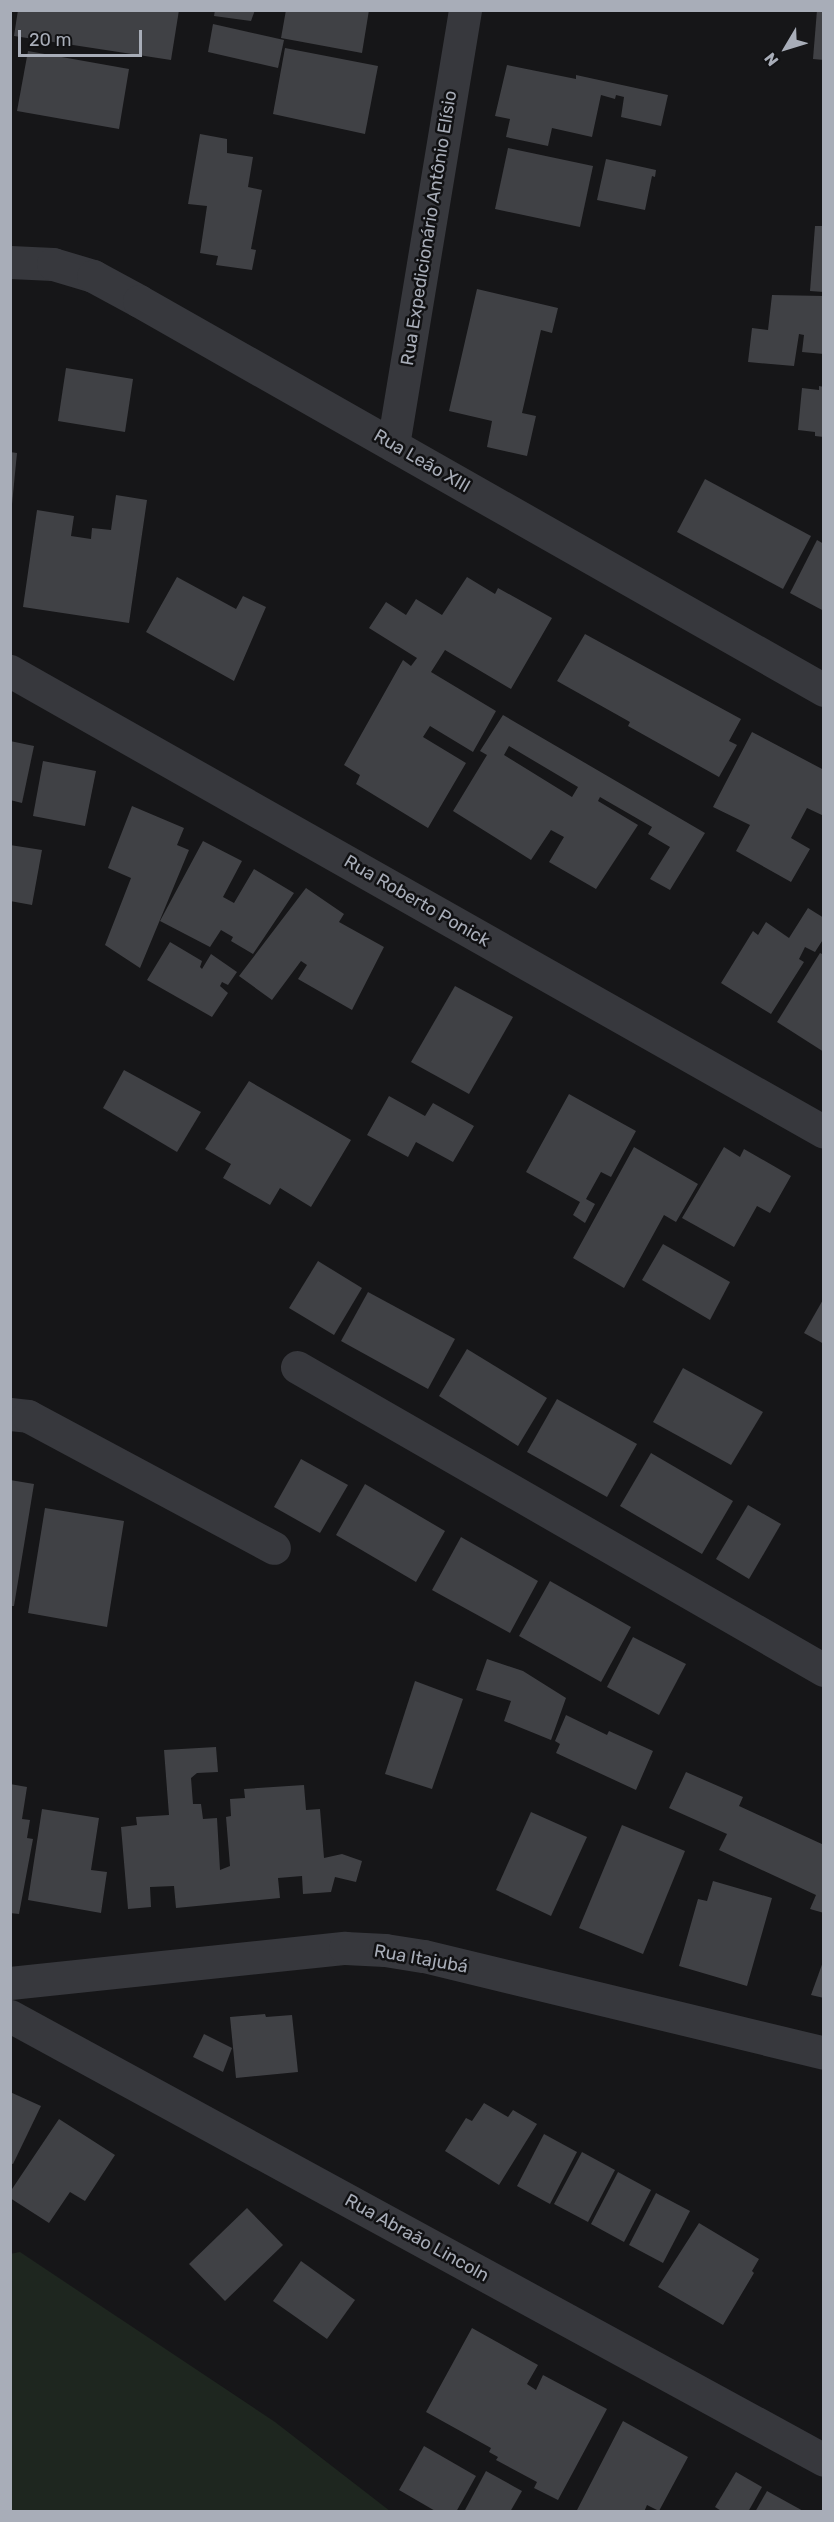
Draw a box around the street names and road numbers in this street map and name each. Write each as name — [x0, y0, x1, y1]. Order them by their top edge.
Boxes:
street label: Rua Expedicionário Antônio Elísio — [397, 89, 461, 367]
street label: Rua Leão XIII — [370, 425, 474, 497]
street label: Rua Roberto Ponick — [340, 850, 494, 952]
street label: Rua Itajubá — [372, 1940, 470, 1978]
street label: Rua Abraão Lincoln — [341, 2189, 493, 2287]

